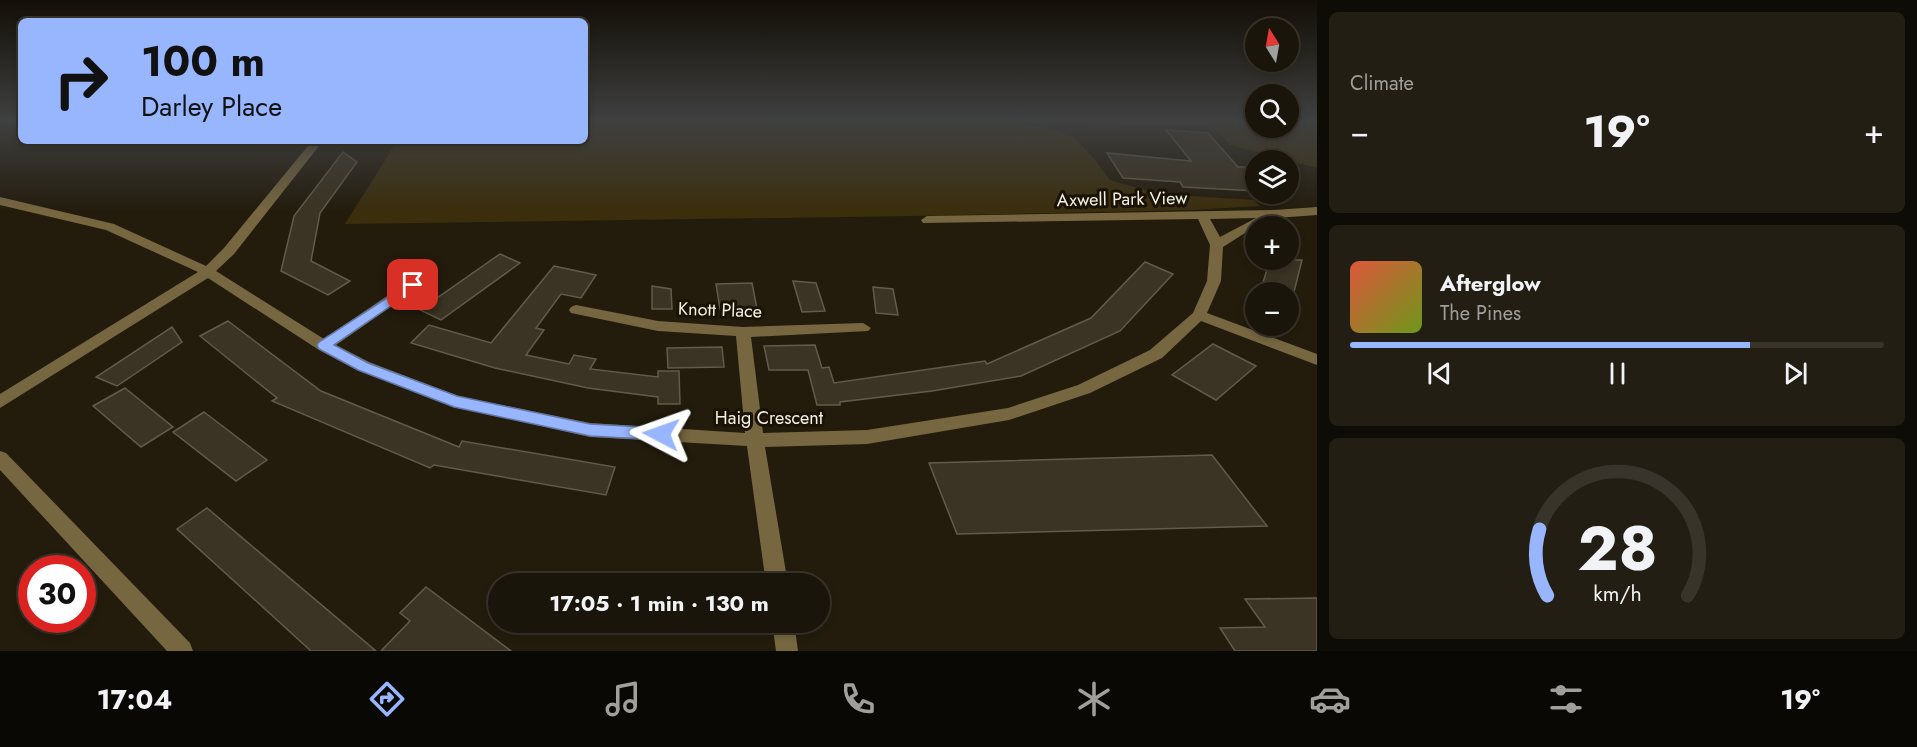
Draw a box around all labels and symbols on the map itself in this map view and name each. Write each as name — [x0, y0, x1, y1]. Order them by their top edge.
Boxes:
north arrow — [1245, 18, 1299, 72]
street label: Axwell Park View — [1056, 185, 1188, 213]
pin — [387, 259, 438, 310]
street label: Knott Place — [678, 296, 762, 324]
position arrow — [629, 402, 693, 466]
street label: Haig Crescent — [715, 405, 824, 431]
speed limit sign: 30 — [18, 555, 96, 633]

